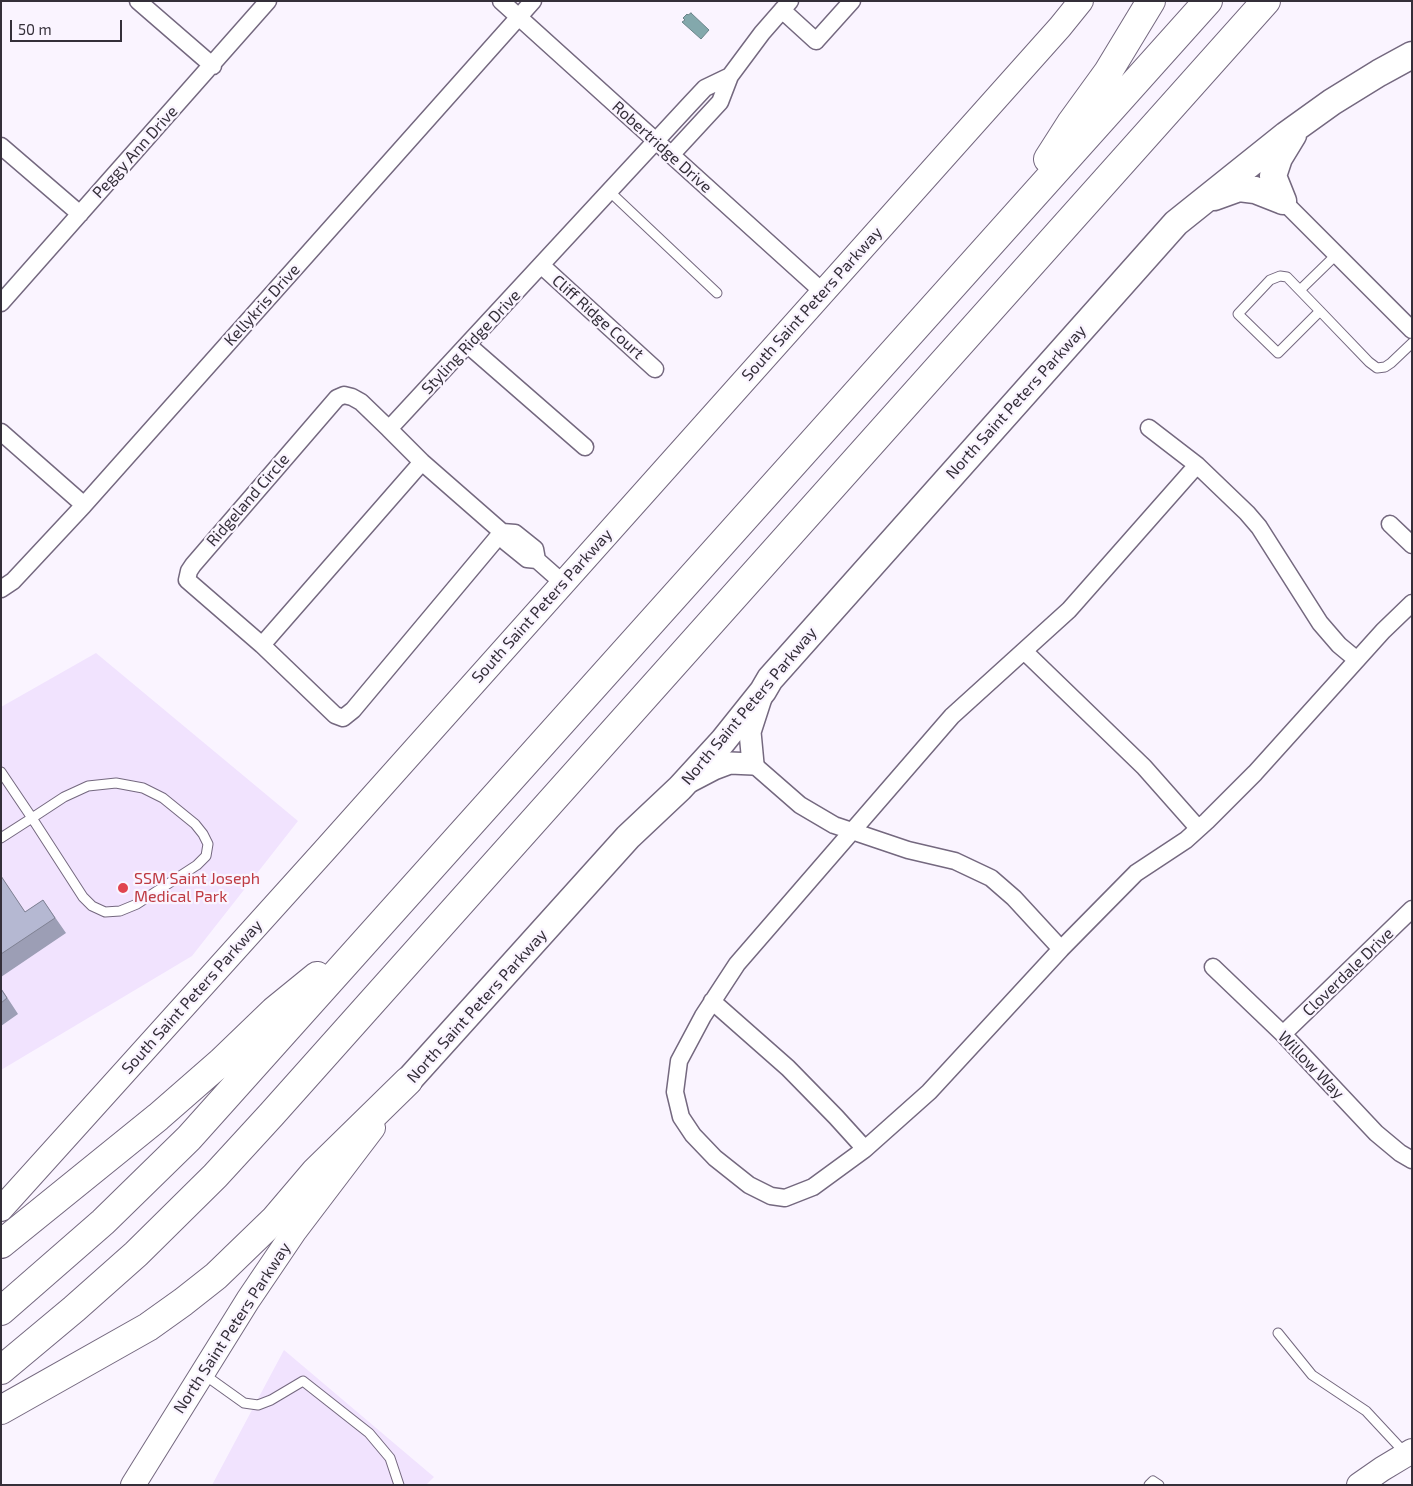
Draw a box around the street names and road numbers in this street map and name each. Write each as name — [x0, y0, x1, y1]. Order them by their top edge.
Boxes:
street label: Robertridge Drive — [608, 97, 716, 197]
street label: Peggy Ann Drive — [88, 102, 182, 202]
street label: South Saint Peters Parkway — [738, 223, 886, 385]
street label: Kellykris Drive — [220, 260, 304, 350]
street label: Cliff Ridge Court — [548, 271, 648, 363]
street label: Styling Ridge Drive — [418, 286, 524, 398]
street label: North Saint Peters Parkway — [942, 321, 1090, 483]
street label: Ridgeland Circle — [203, 450, 293, 550]
street label: South Saint Peters Parkway — [468, 525, 616, 687]
street label: North Saint Peters Parkway — [677, 623, 821, 789]
street label: South Saint Peters Parkway — [118, 916, 266, 1078]
street label: Cloverdale Drive — [1299, 924, 1397, 1020]
street label: North Saint Peters Parkway — [403, 925, 551, 1087]
street label: Willow Way — [1274, 1027, 1348, 1103]
street label: North Saint Peters Parkway — [169, 1239, 295, 1417]

